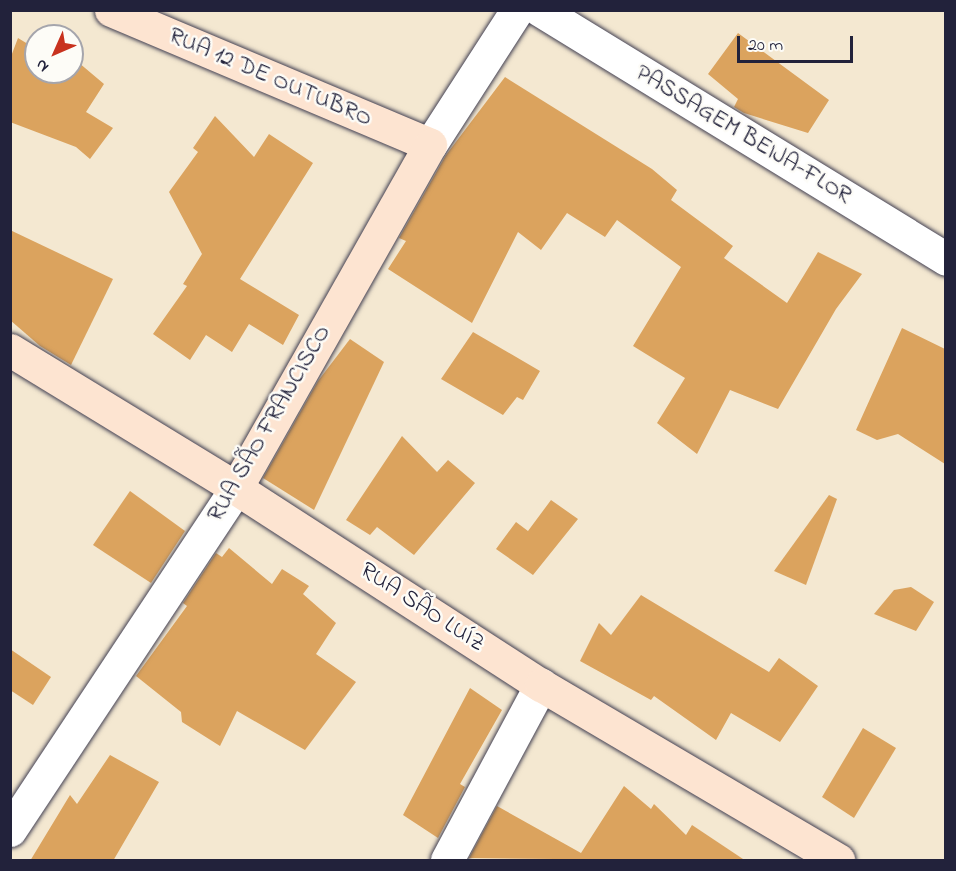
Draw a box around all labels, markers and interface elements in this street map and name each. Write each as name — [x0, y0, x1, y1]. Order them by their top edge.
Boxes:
street label: RUA 12 DE OUTUBRO — [164, 22, 376, 134]
north arrow — [24, 24, 84, 84]
scale bar — [740, 24, 856, 62]
text: 20 m — [748, 33, 783, 59]
text: N — [30, 53, 55, 78]
street label: PASSAGEM BEIJA-FLOR — [630, 59, 856, 211]
street label: RUA SÃO FRANCISCO — [202, 321, 338, 527]
street label: RUA SÃO LUÍZ — [354, 557, 490, 659]

